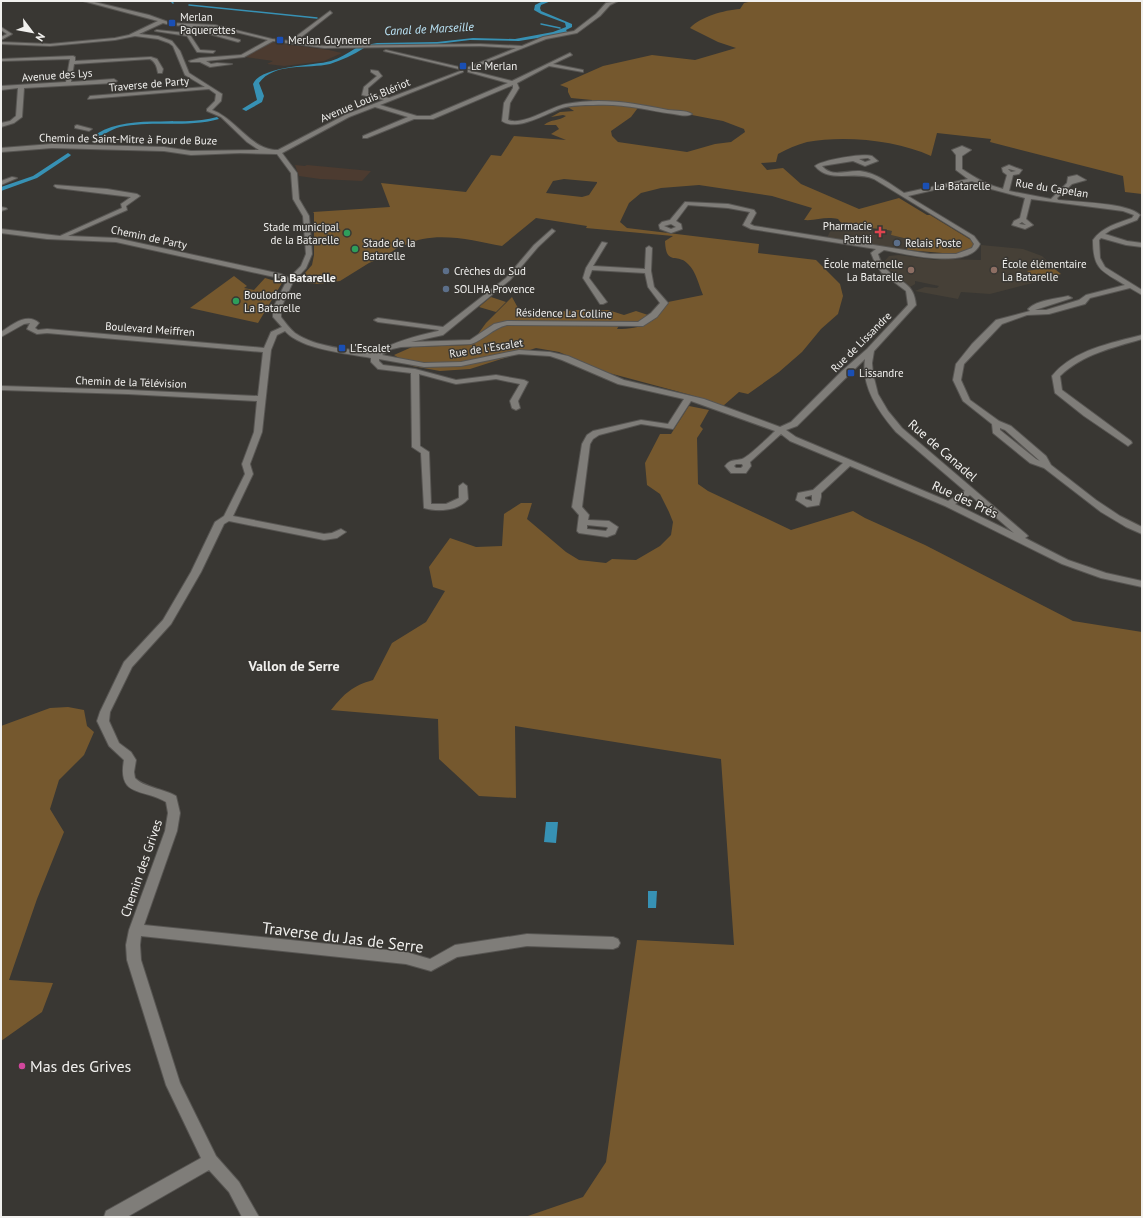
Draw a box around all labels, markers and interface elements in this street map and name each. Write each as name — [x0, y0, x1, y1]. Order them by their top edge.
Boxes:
place label: Merlan Paquerettes — [180, 10, 236, 37]
north arrow — [12, 12, 52, 52]
marker: Merlan Paquerettes — [167, 18, 177, 28]
water label: Canal de Marseille — [384, 19, 475, 38]
text: N — [33, 31, 48, 44]
place label: Merlan Guynemer — [288, 33, 372, 47]
marker: Merlan Guynemer — [275, 35, 285, 45]
place label: Le Merlan — [471, 59, 517, 73]
marker: Le Merlan — [458, 61, 468, 71]
street label: Avenue des Lys — [21, 66, 93, 84]
street label: Traverse de Party — [108, 73, 191, 94]
street label: Avenue Louis Blériot — [318, 75, 412, 125]
street label: Chemin de Saint-Mitre à Four de Buze — [39, 130, 218, 148]
street label: Rue du Capelan — [1015, 175, 1089, 201]
place label: La Batarelle — [934, 179, 991, 193]
marker: La Batarelle — [921, 181, 931, 191]
place label: Pharmacie Patriti — [823, 219, 872, 246]
place label: Stade municipal de la Batarelle — [263, 220, 340, 247]
street label: Chemin de Party — [110, 222, 189, 252]
marker: Pharmacie Patriti — [875, 227, 885, 237]
marker: Stade municipal de la Batarelle — [342, 228, 352, 238]
place label: Stade de la Batarelle — [363, 236, 416, 263]
place label: Relais Poste — [905, 236, 962, 250]
marker: Relais Poste — [892, 238, 902, 248]
marker: Stade de la Batarelle — [350, 244, 360, 254]
place label: École maternelle La Batarelle — [824, 257, 903, 284]
place label: École élémentaire La Batarelle — [1002, 257, 1087, 284]
place label: Crèches du Sud — [454, 264, 526, 278]
marker: École maternelle La Batarelle — [906, 265, 916, 275]
marker: École élémentaire La Batarelle — [989, 265, 999, 275]
marker: Crèches du Sud — [441, 266, 451, 276]
district label: La Batarelle — [274, 270, 336, 285]
place label: SOLIHA Provence — [454, 282, 535, 296]
marker: SOLIHA Provence — [441, 284, 451, 294]
place label: Boulodrome La Batarelle — [244, 288, 302, 315]
marker: Boulodrome La Batarelle — [231, 296, 241, 306]
street label: Résidence La Colline — [516, 305, 613, 321]
street label: Rue de Lissandre — [828, 309, 894, 375]
street label: Boulevard Meiffren — [105, 319, 195, 339]
street label: Rue de l'Escalet — [448, 335, 524, 361]
place label: L'Escalet — [350, 341, 390, 355]
marker: L'Escalet — [337, 343, 347, 353]
place label: Lissandre — [859, 366, 904, 380]
marker: Lissandre — [846, 368, 856, 378]
street label: Chemin de la Télévision — [75, 373, 187, 391]
street label: Rue de Canadel — [905, 416, 981, 485]
street label: Rue des Prés — [929, 477, 1000, 522]
district label: Vallon de Serre — [247, 657, 340, 675]
street label: Chemin des Grives — [117, 817, 166, 919]
street label: Traverse du Jas de Serre — [261, 917, 425, 957]
place label: Mas des Grives — [30, 1056, 132, 1076]
marker: Mas des Grives — [17, 1061, 27, 1071]

